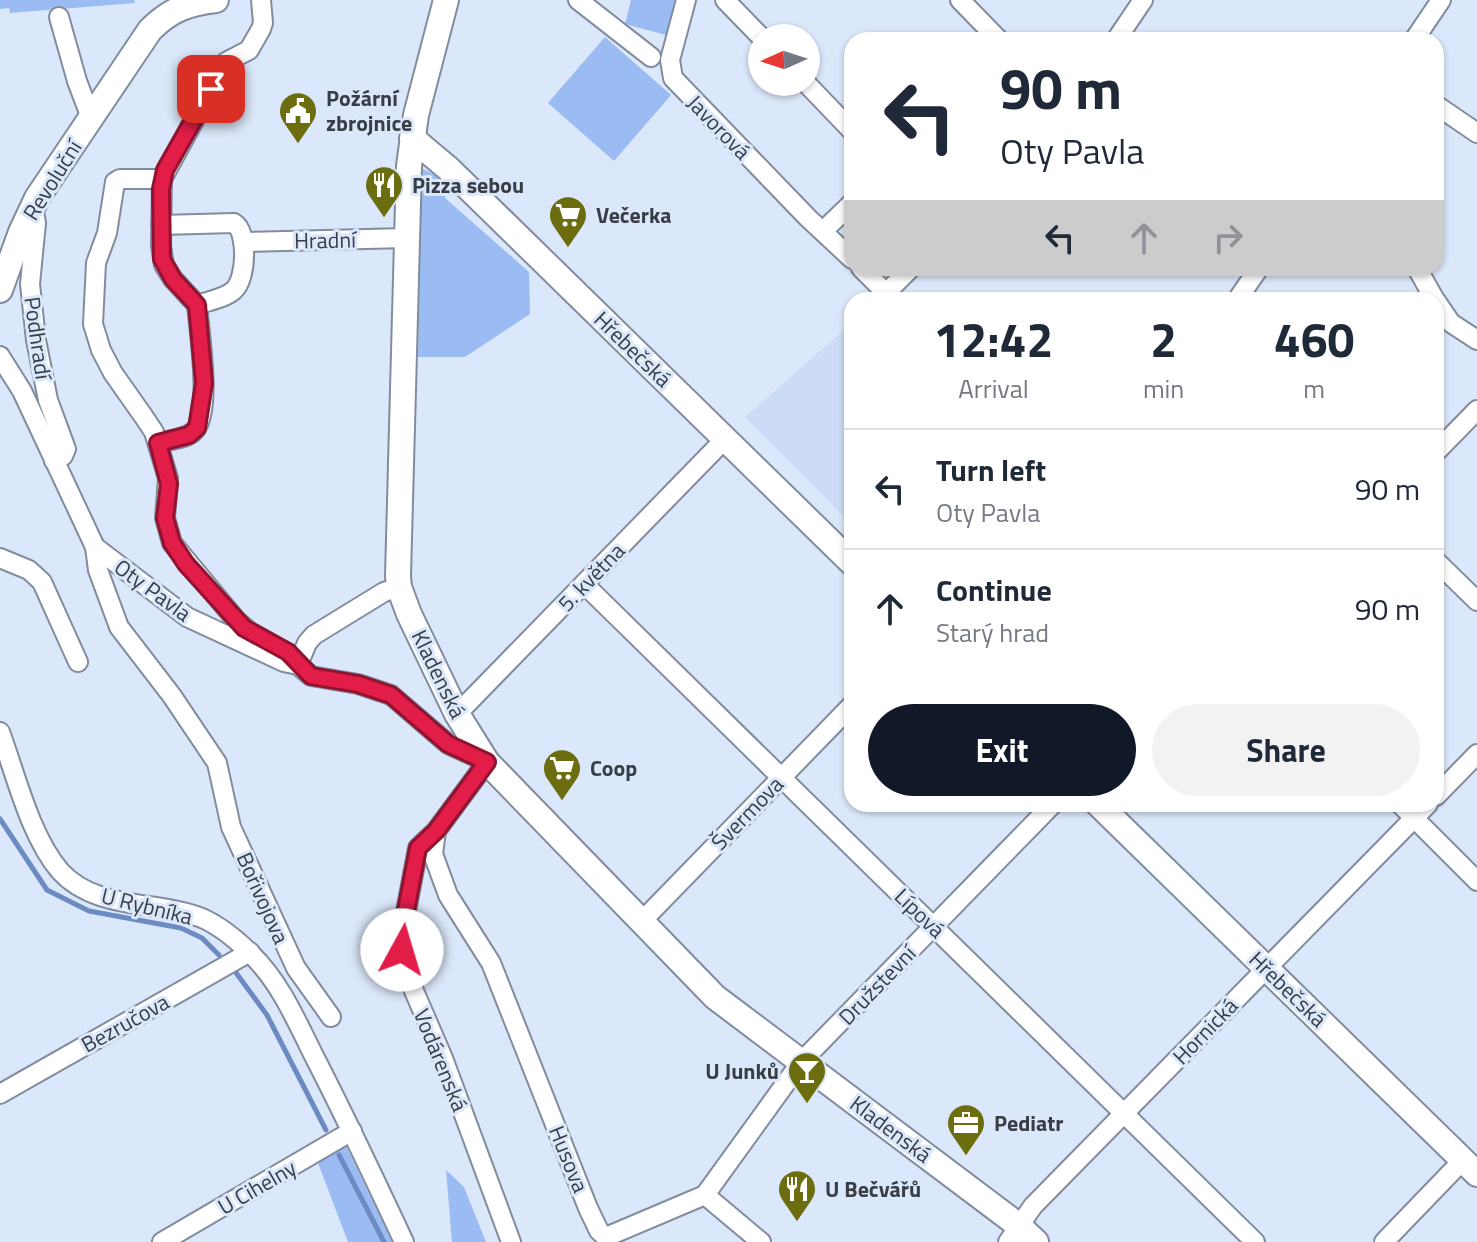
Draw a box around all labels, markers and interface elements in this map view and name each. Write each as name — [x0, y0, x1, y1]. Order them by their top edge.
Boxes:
north arrow — [748, 24, 820, 96]
map controls — [748, 24, 820, 96]
text: 90 m — [1000, 46, 1122, 131]
pin — [177, 55, 245, 123]
icon: left — [868, 64, 972, 168]
icon: arrive — [189, 67, 233, 111]
place label: Požární zbrojnice — [326, 81, 412, 140]
street label: Javorová — [679, 87, 759, 167]
public building icon: Požární zbrojnice — [277, 90, 319, 145]
text: Oty Pavla — [1000, 123, 1144, 178]
street label: Revoluční — [14, 131, 91, 227]
restaurant icon: Pizza sebou — [363, 164, 405, 219]
place label: Pizza sebou — [412, 168, 524, 202]
supermarket icon: Večerka — [547, 194, 589, 249]
place label: Večerka — [596, 198, 672, 232]
icon: left — [1038, 216, 1082, 260]
icon: ahead — [1122, 216, 1166, 260]
icon: right — [1206, 216, 1250, 260]
street label: Hradní — [294, 222, 358, 258]
street label: Podhradí — [15, 294, 61, 384]
street label: Hřebečská — [586, 303, 680, 395]
text: 12:42 — [934, 303, 1053, 376]
text: 2 — [1150, 303, 1177, 376]
text: 460 — [1274, 303, 1354, 376]
text: Arrival — [958, 369, 1029, 408]
text: min — [1143, 369, 1184, 408]
text: m — [1303, 369, 1325, 408]
text: Turn left — [936, 447, 1046, 493]
text: 90 m — [1355, 466, 1420, 512]
icon: left — [868, 467, 912, 511]
text: Oty Pavla — [936, 493, 1040, 532]
street label: 5. května — [549, 535, 633, 619]
street label: Oty Pavla — [107, 550, 199, 630]
text: Continue — [936, 567, 1052, 613]
text: 90 m — [1355, 586, 1420, 632]
icon: ahead — [868, 587, 912, 631]
text: Starý hrad — [936, 613, 1049, 652]
street label: Kladenská — [403, 624, 475, 724]
button: Exit — [868, 704, 1136, 796]
button: Share — [1152, 704, 1420, 796]
supermarket icon: Coop — [541, 747, 583, 802]
place label: Coop — [590, 751, 637, 785]
street label: Švermova — [703, 768, 791, 858]
street label: Bořivojova — [228, 847, 298, 949]
street label: U Rybníka — [98, 878, 196, 934]
street label: Lípová — [887, 880, 953, 946]
position arrow — [360, 908, 444, 992]
street label: Družstevní — [830, 936, 925, 1033]
street label: Hřebečská — [1241, 943, 1335, 1035]
street label: Bezručova — [75, 985, 175, 1061]
street label: Hornická — [1164, 990, 1246, 1072]
street label: Vodárenská — [405, 1003, 477, 1117]
bar icon: U Junků — [786, 1050, 828, 1105]
place label: U Junků — [705, 1054, 779, 1088]
street label: Kladenská — [843, 1087, 939, 1171]
office icon: Pediatr — [945, 1102, 987, 1157]
place label: Pediatr — [994, 1106, 1063, 1140]
street label: Husova — [540, 1120, 598, 1198]
street label: U Cihelny — [211, 1151, 303, 1223]
restaurant icon: U Bečvářů — [776, 1168, 818, 1223]
place label: U Bečvářů — [825, 1172, 921, 1206]

